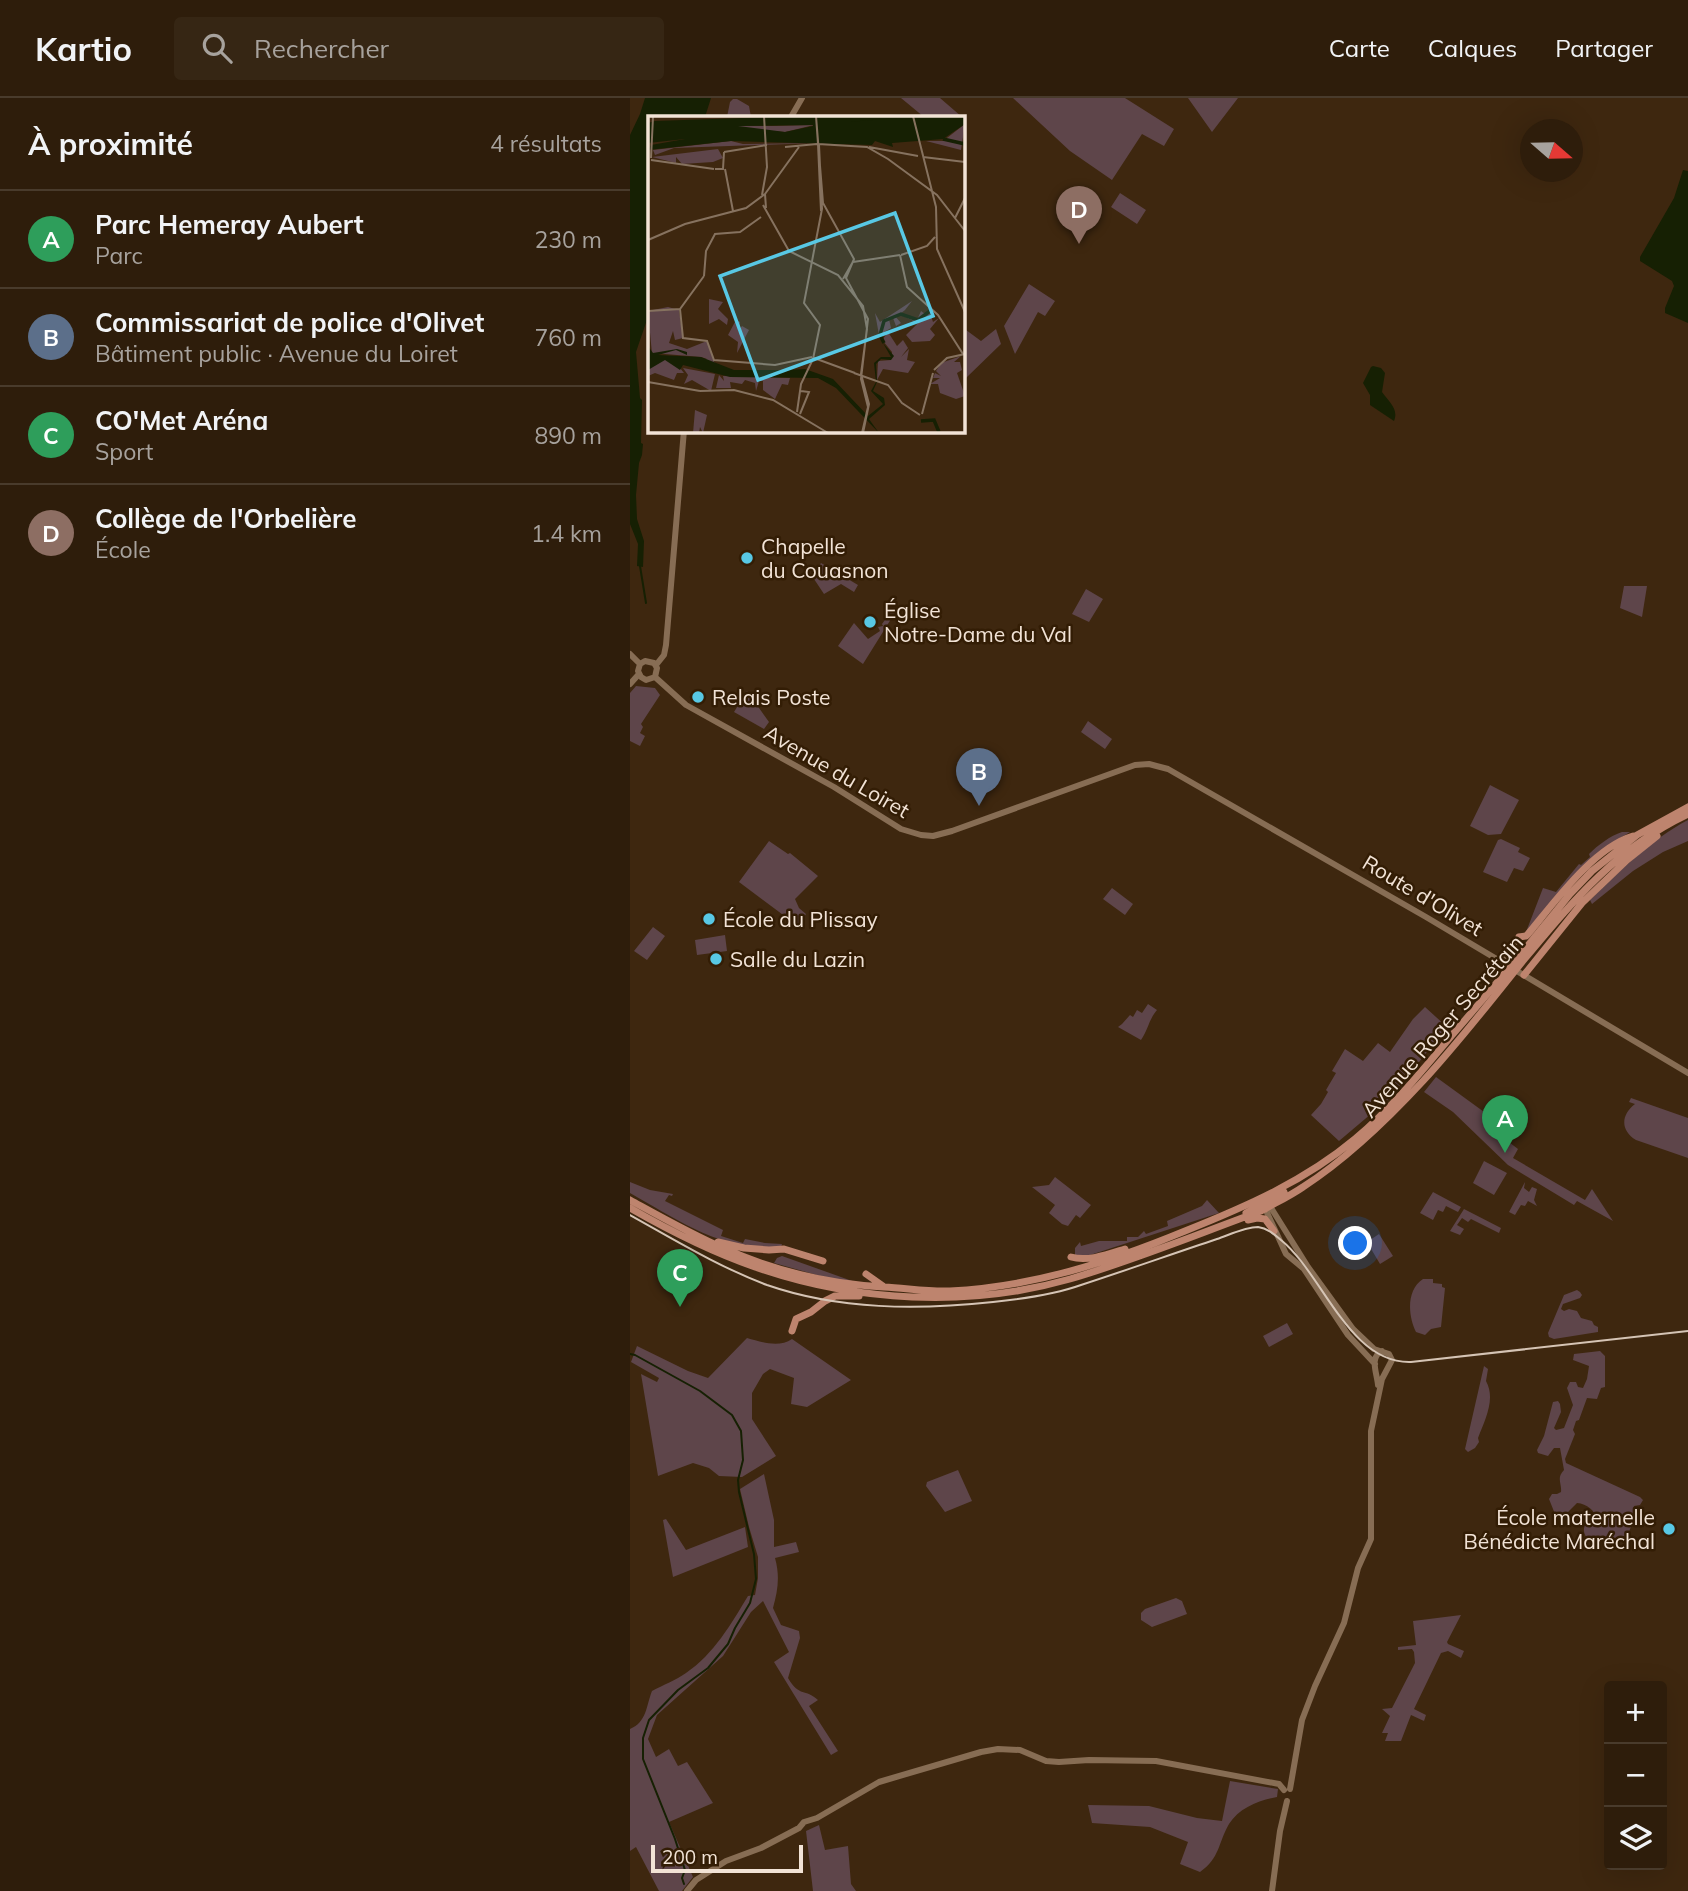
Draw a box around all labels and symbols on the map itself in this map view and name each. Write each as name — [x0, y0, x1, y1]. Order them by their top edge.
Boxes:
inset map — [648, 116, 964, 432]
north arrow — [1520, 119, 1583, 182]
pin: D — [1056, 186, 1102, 244]
place label: Chapelle du Couasnon — [761, 533, 889, 583]
marker: Chapelle du Couasnon — [739, 550, 755, 566]
place label: Église Notre-Dame du Val — [884, 597, 1072, 647]
marker: Église Notre-Dame du Val — [862, 614, 878, 630]
place label: Relais Poste — [712, 684, 830, 710]
marker: Relais Poste — [690, 689, 706, 705]
street label: Avenue du Loiret — [760, 719, 914, 823]
pin: B — [956, 748, 1002, 806]
street label: Route d'Olivet — [1358, 849, 1488, 941]
place label: École du Plissay — [723, 906, 878, 932]
marker: École du Plissay — [701, 911, 717, 927]
street label: Avenue Roger Secrétain — [1356, 930, 1528, 1122]
place label: Salle du Lazin — [730, 946, 865, 972]
marker: Salle du Lazin — [708, 951, 724, 967]
pin: A — [1482, 1095, 1528, 1153]
your location — [1338, 1226, 1372, 1260]
pin: C — [657, 1249, 703, 1307]
place label: École maternelle Bénédicte Maréchal — [1464, 1504, 1655, 1554]
marker: École maternelle Bénédicte Maréchal — [1661, 1521, 1677, 1537]
scale bar — [651, 1842, 803, 1874]

